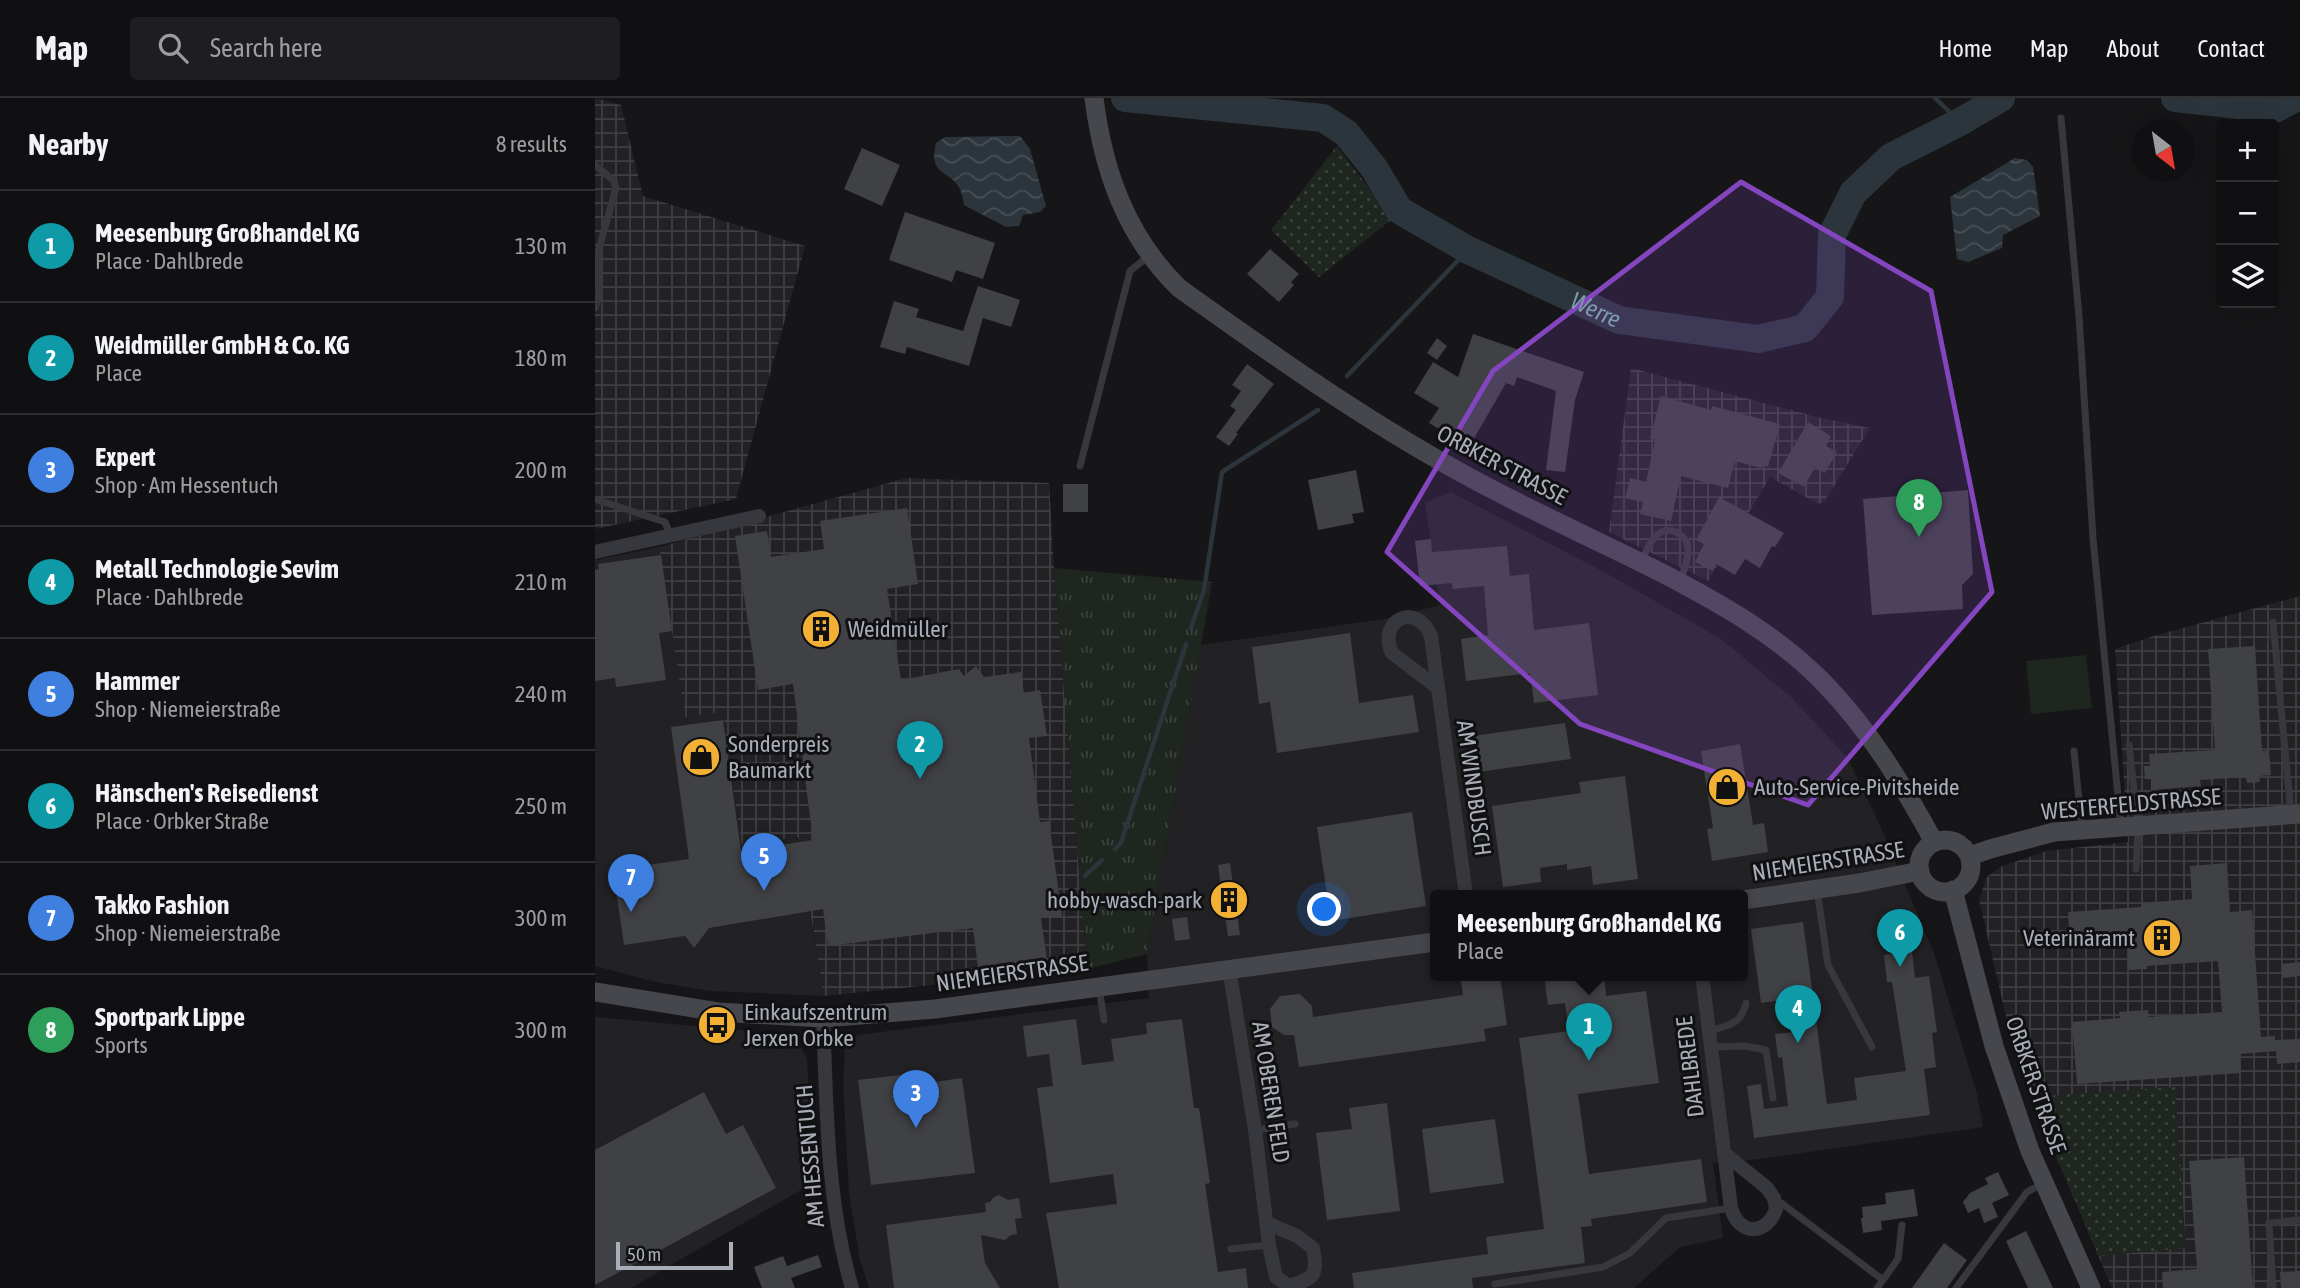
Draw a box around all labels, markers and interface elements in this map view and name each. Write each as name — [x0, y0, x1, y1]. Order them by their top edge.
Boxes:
search box — [130, 17, 620, 80]
text: Map — [35, 29, 88, 67]
icon: search — [154, 29, 192, 67]
text: Search here — [210, 33, 322, 63]
text: Home — [1938, 35, 1992, 62]
text: Map — [2030, 35, 2068, 62]
text: About — [2106, 35, 2159, 62]
text: Contact — [2197, 35, 2265, 62]
north arrow — [2132, 119, 2195, 182]
map controls — [2216, 119, 2279, 308]
button: + — [2216, 119, 2279, 182]
text: Nearby — [28, 127, 108, 161]
text: 8 results — [496, 131, 567, 157]
button: − — [2216, 182, 2279, 245]
text: Meesenburg Großhandel KG — [95, 218, 360, 248]
text: 1 — [46, 233, 56, 259]
text: 130 m — [515, 233, 567, 259]
button: layers — [2216, 245, 2279, 308]
text: Place · Dahlbrede — [95, 248, 243, 274]
water label: Werre — [1567, 286, 1625, 333]
text: Weidmüller GmbH & Co. KG — [95, 330, 349, 360]
text: 2 — [46, 345, 56, 371]
text: 180 m — [515, 345, 567, 371]
text: Place — [95, 360, 142, 386]
street label: ORBKER STRASSE — [1433, 420, 1571, 510]
text: Expert — [95, 442, 156, 472]
text: 3 — [46, 457, 56, 483]
text: 200 m — [515, 457, 567, 483]
text: Shop · Am Hessentuch — [95, 472, 279, 498]
pin: 8 — [1896, 479, 1942, 537]
text: Metall Technologie Sevim — [95, 554, 339, 584]
text: 4 — [46, 569, 56, 595]
text: 210 m — [515, 569, 567, 595]
text: Place · Dahlbrede — [95, 584, 243, 610]
building icon: Weidmüller — [800, 608, 842, 650]
place label: Weidmüller — [848, 616, 949, 642]
text: Hammer — [95, 666, 179, 696]
text: 5 — [46, 681, 56, 707]
text: 240 m — [515, 681, 567, 707]
text: Shop · Niemeierstraße — [95, 696, 281, 722]
street label: AM WINDBUSCH — [1452, 719, 1496, 857]
pin: 2 — [897, 721, 943, 779]
place label: Sonderpreis Baumarkt — [728, 731, 829, 783]
shop icon: Sonderpreis Baumarkt — [680, 736, 722, 778]
shop icon: Auto-Service-Pivitsheide — [1706, 766, 1748, 808]
place label: Auto-Service-Pivitsheide — [1754, 774, 1960, 800]
text: Hänschen's Reisedienst — [95, 778, 318, 808]
street label: WESTERFELDSTRASSE — [2040, 783, 2222, 825]
text: 6 — [46, 793, 56, 819]
text: 250 m — [515, 793, 567, 819]
text: Place · Orbker Straße — [95, 808, 269, 834]
pin: 5 — [741, 833, 787, 891]
street label: NIEMEIERSTRASSE — [1750, 836, 1906, 886]
pin: 7 — [608, 854, 654, 912]
building icon: hobby-wasch-park — [1208, 879, 1250, 921]
place label: hobby-wasch-park — [1047, 887, 1202, 913]
text: Takko Fashion — [95, 890, 229, 920]
popup — [1430, 890, 1748, 981]
your location — [1307, 892, 1341, 926]
text: 7 — [46, 905, 56, 931]
text: 300 m — [515, 905, 567, 931]
text: Meesenburg Großhandel KG — [1457, 908, 1721, 938]
pin: 6 — [1877, 909, 1923, 967]
building icon: Veterinäramt — [2141, 917, 2183, 959]
text: Shop · Niemeierstraße — [95, 920, 281, 946]
place label: Veterinäramt — [2023, 925, 2135, 951]
text: Place — [1457, 938, 1504, 964]
street label: NIEMEIERSTRASSE — [934, 949, 1090, 997]
pin: 4 — [1775, 985, 1821, 1043]
place label: Einkaufszentrum Jerxen Orbke — [744, 999, 887, 1051]
text: Sportpark Lippe — [95, 1002, 245, 1032]
pin: 1 — [1566, 1003, 1612, 1061]
bus stop icon: Einkaufszentrum Jerxen Orbke — [696, 1004, 738, 1046]
street label: ORBKER STRASSE — [2000, 1013, 2072, 1157]
street label: DAHLBREDE — [1671, 1015, 1709, 1119]
text: 8 — [46, 1017, 56, 1043]
text: 300 m — [515, 1017, 567, 1043]
street label: AM OBEREN FELD — [1247, 1019, 1295, 1165]
text: Sports — [95, 1032, 148, 1058]
pin: 3 — [893, 1070, 939, 1128]
street label: AM HESSENTUCH — [791, 1084, 829, 1228]
scale bar — [616, 1239, 733, 1271]
text: 50 m — [627, 1243, 661, 1265]

